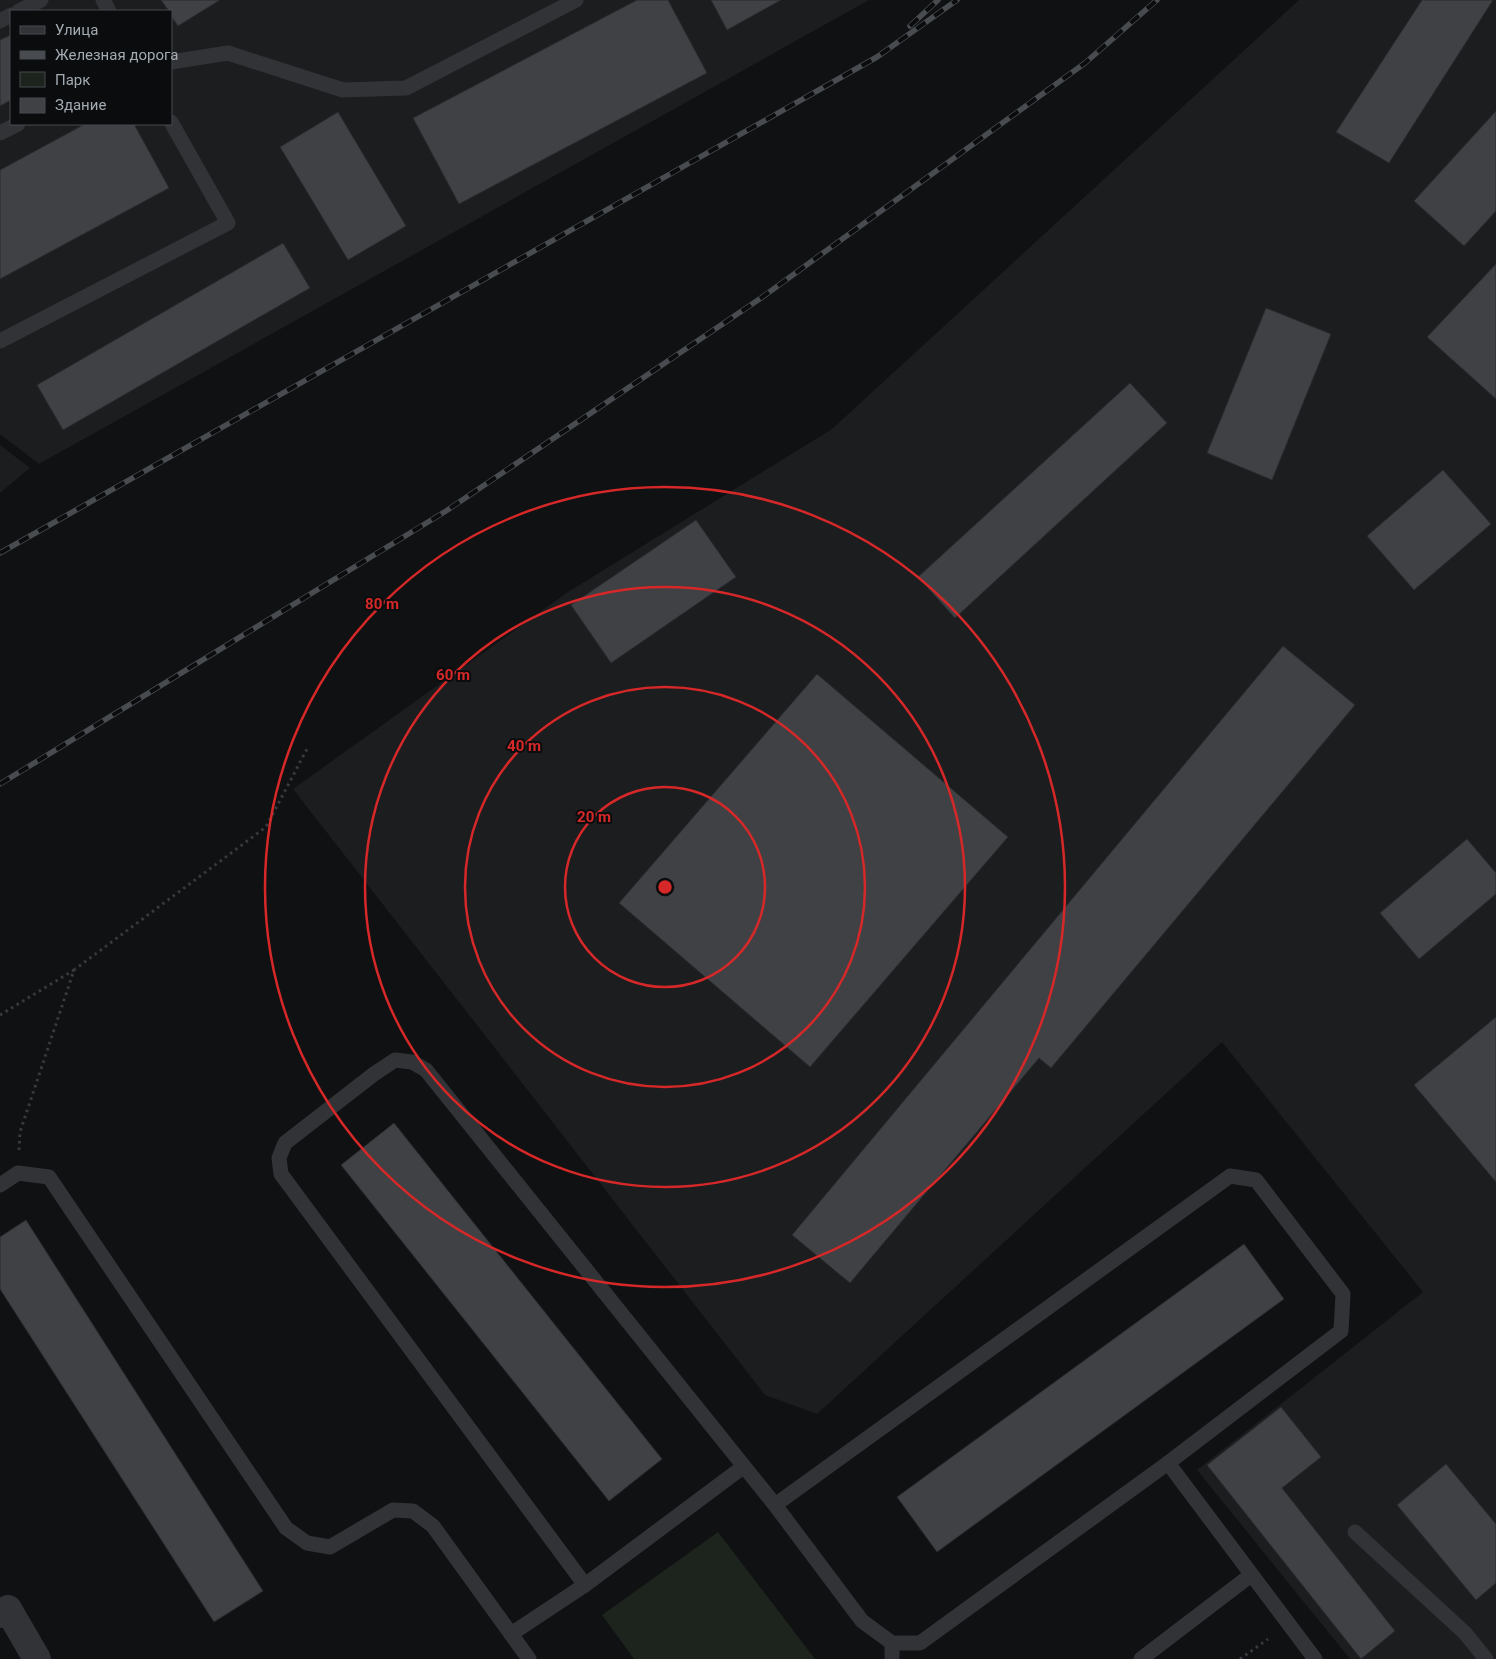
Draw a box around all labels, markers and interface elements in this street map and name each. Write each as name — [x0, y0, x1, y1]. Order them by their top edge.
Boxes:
legend — [10, 10, 172, 125]
text: Улица — [55, 21, 98, 39]
text: Железная дорога — [55, 46, 178, 64]
text: Парк — [55, 71, 90, 89]
text: Здание — [55, 96, 106, 114]
text: 80 m — [365, 595, 399, 613]
text: 60 m — [436, 666, 470, 684]
text: 40 m — [507, 737, 541, 755]
text: 20 m — [577, 808, 611, 826]
centre of rings — [656, 878, 674, 896]

